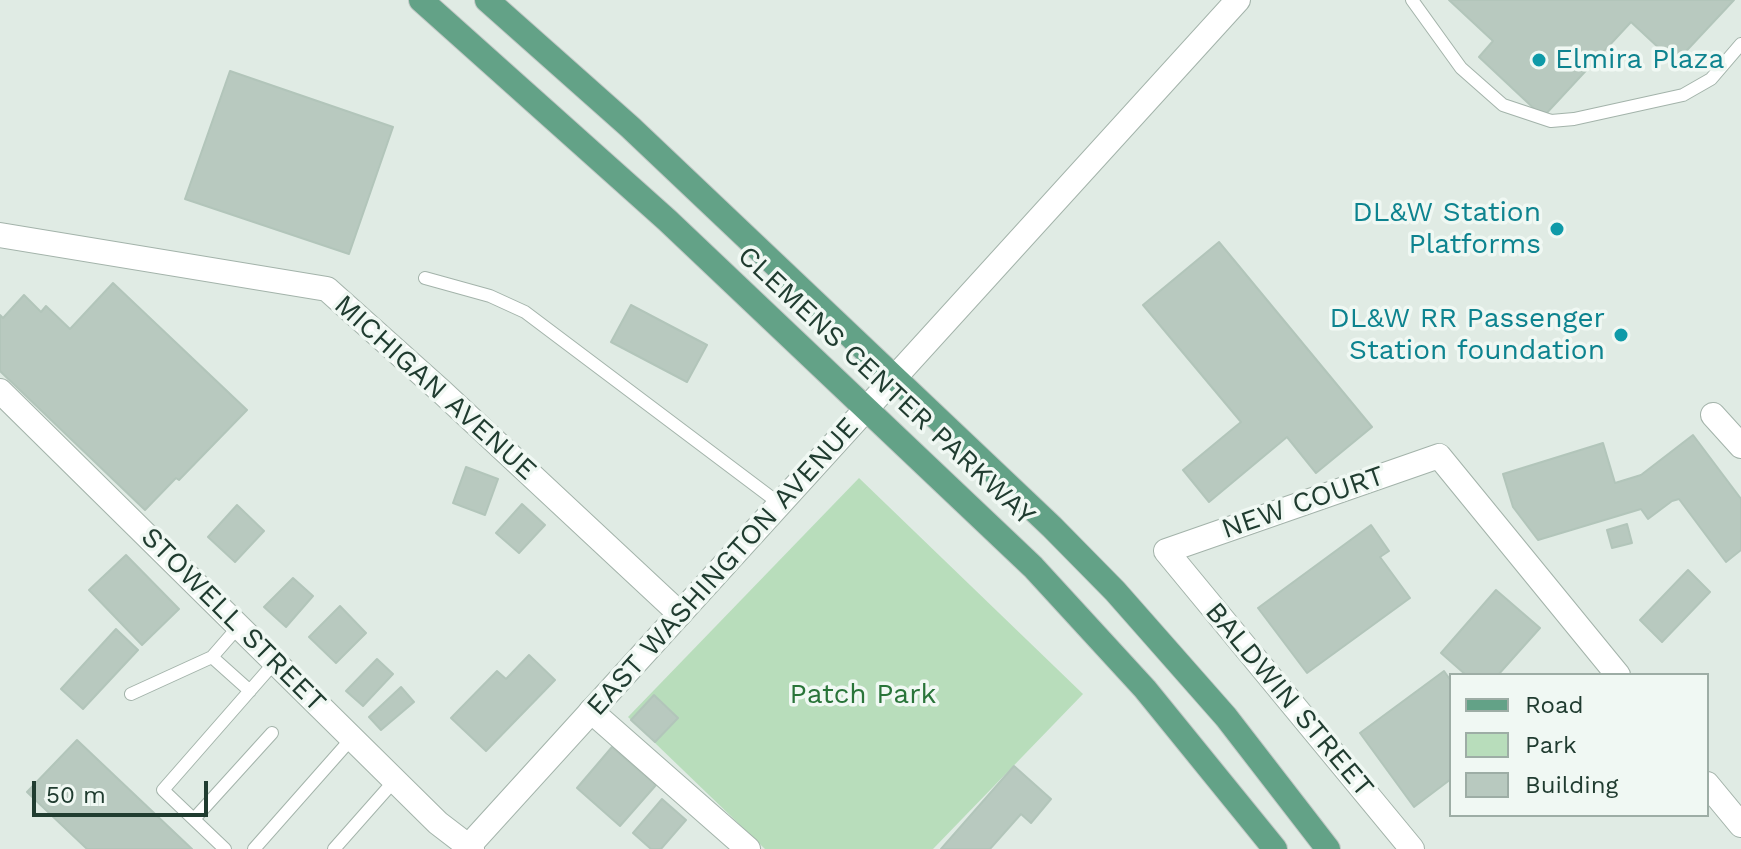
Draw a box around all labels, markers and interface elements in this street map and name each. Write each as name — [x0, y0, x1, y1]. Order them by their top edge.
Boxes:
place label: Elmira Plaza — [1555, 43, 1724, 77]
marker: Elmira Plaza — [1530, 51, 1548, 69]
place label: DL&W Station Platforms — [1352, 196, 1541, 262]
marker: DL&W Station Platforms — [1548, 220, 1566, 238]
street label: CLEMENS CENTER PARKWAY — [731, 239, 1041, 533]
street label: MICHIGAN AVENUE — [327, 288, 543, 488]
place label: DL&W RR Passenger Station foundation — [1330, 302, 1605, 368]
marker: DL&W RR Passenger Station foundation — [1612, 326, 1630, 344]
street label: EAST WASHINGTON AVENUE — [580, 411, 866, 723]
street label: NEW COURT — [1217, 459, 1389, 547]
street label: STOWELL STREET — [134, 521, 332, 719]
street label: BALDWIN STREET — [1198, 596, 1380, 804]
legend — [1449, 673, 1709, 817]
park label: Patch Park — [790, 678, 936, 712]
text: Road — [1525, 691, 1584, 719]
text: Park — [1525, 731, 1577, 759]
scale bar — [36, 765, 212, 815]
text: Building — [1525, 771, 1618, 799]
text: 50 m — [46, 781, 106, 809]

